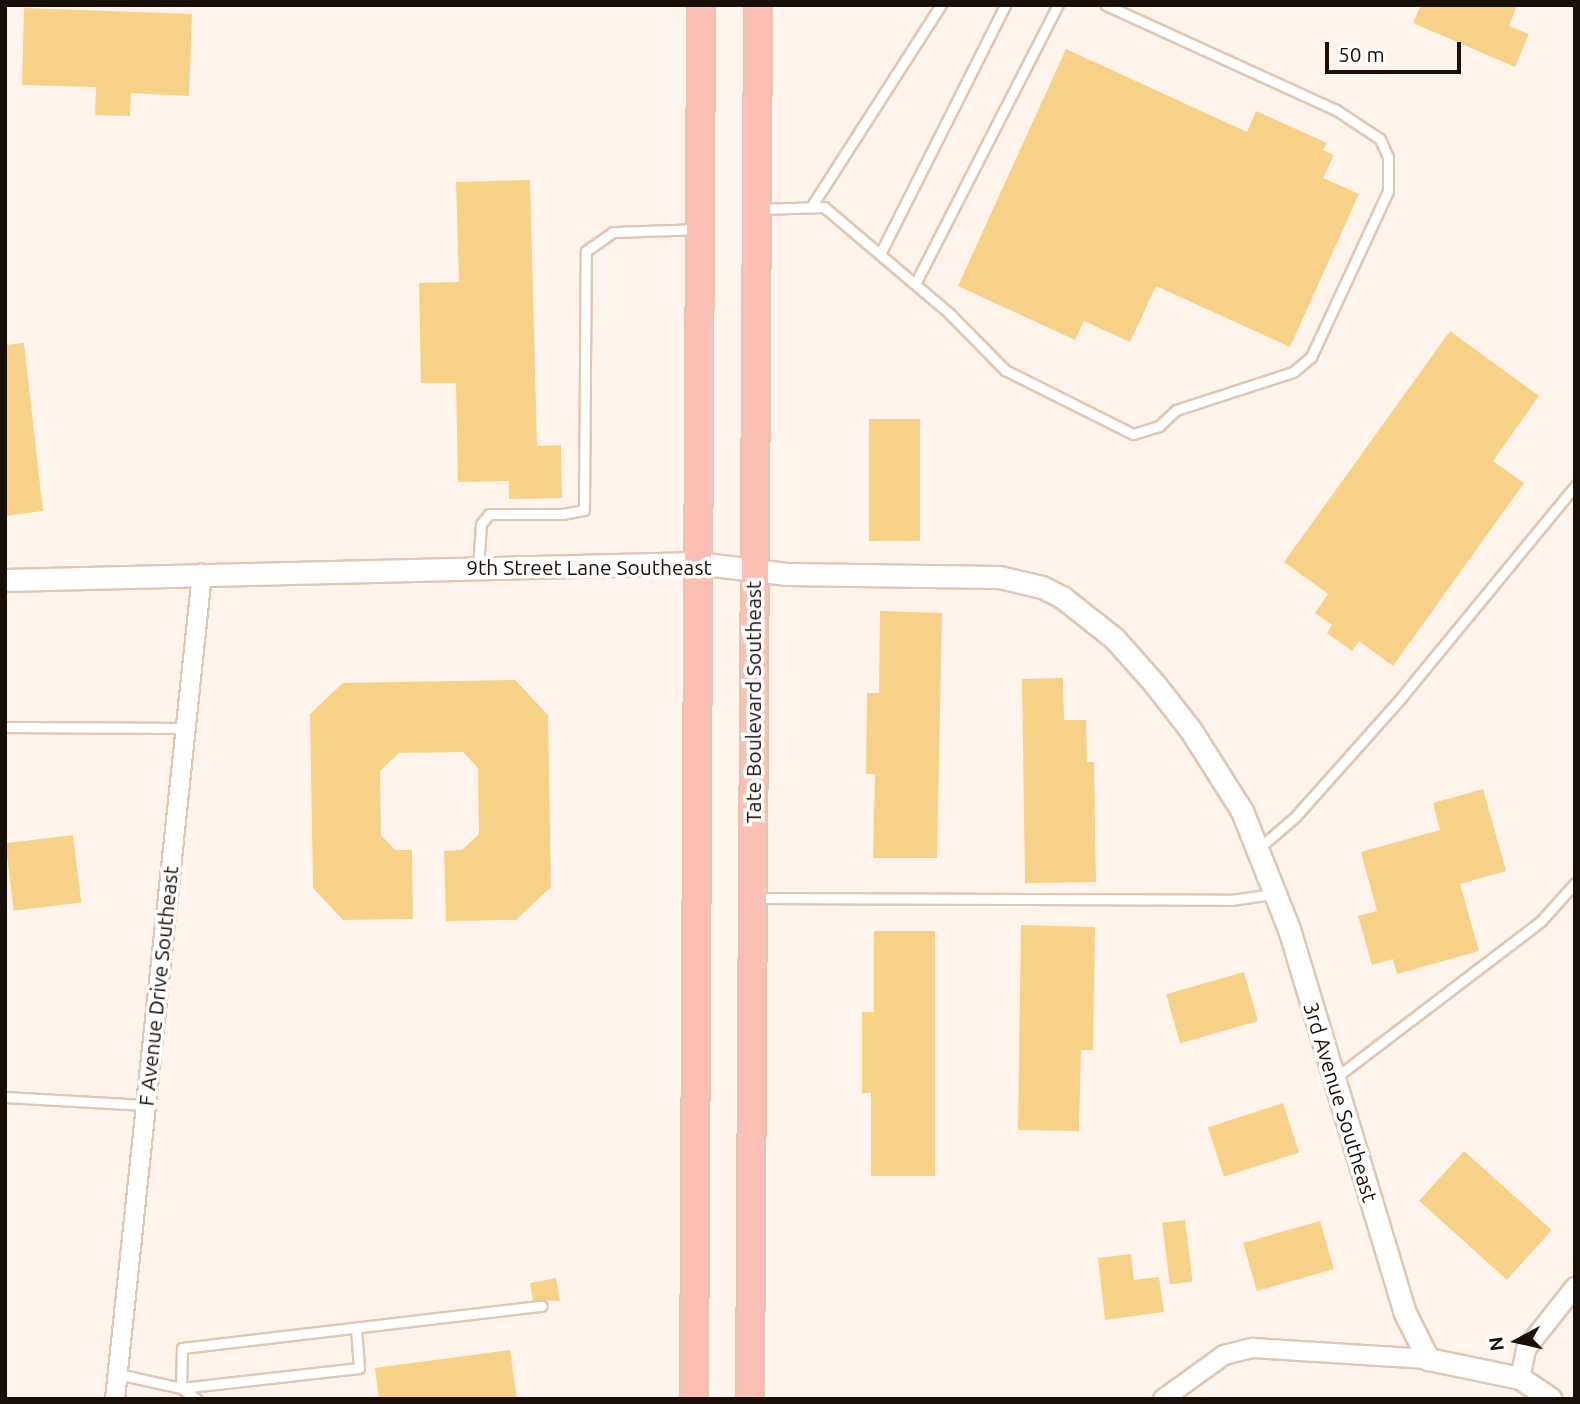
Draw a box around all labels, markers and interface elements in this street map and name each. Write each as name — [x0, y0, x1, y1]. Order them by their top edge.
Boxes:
scale bar — [1328, 28, 1464, 72]
text: 50 m — [1338, 42, 1385, 66]
street label: 9th Street Lane Southeast — [466, 554, 712, 580]
street label: Tate Boulevard Southeast — [740, 581, 766, 823]
street label: F Avenue Drive Southeast — [133, 865, 183, 1107]
street label: 3rd Avenue Southeast — [1299, 999, 1383, 1205]
north arrow — [1482, 1306, 1552, 1376]
text: N — [1484, 1335, 1508, 1352]

